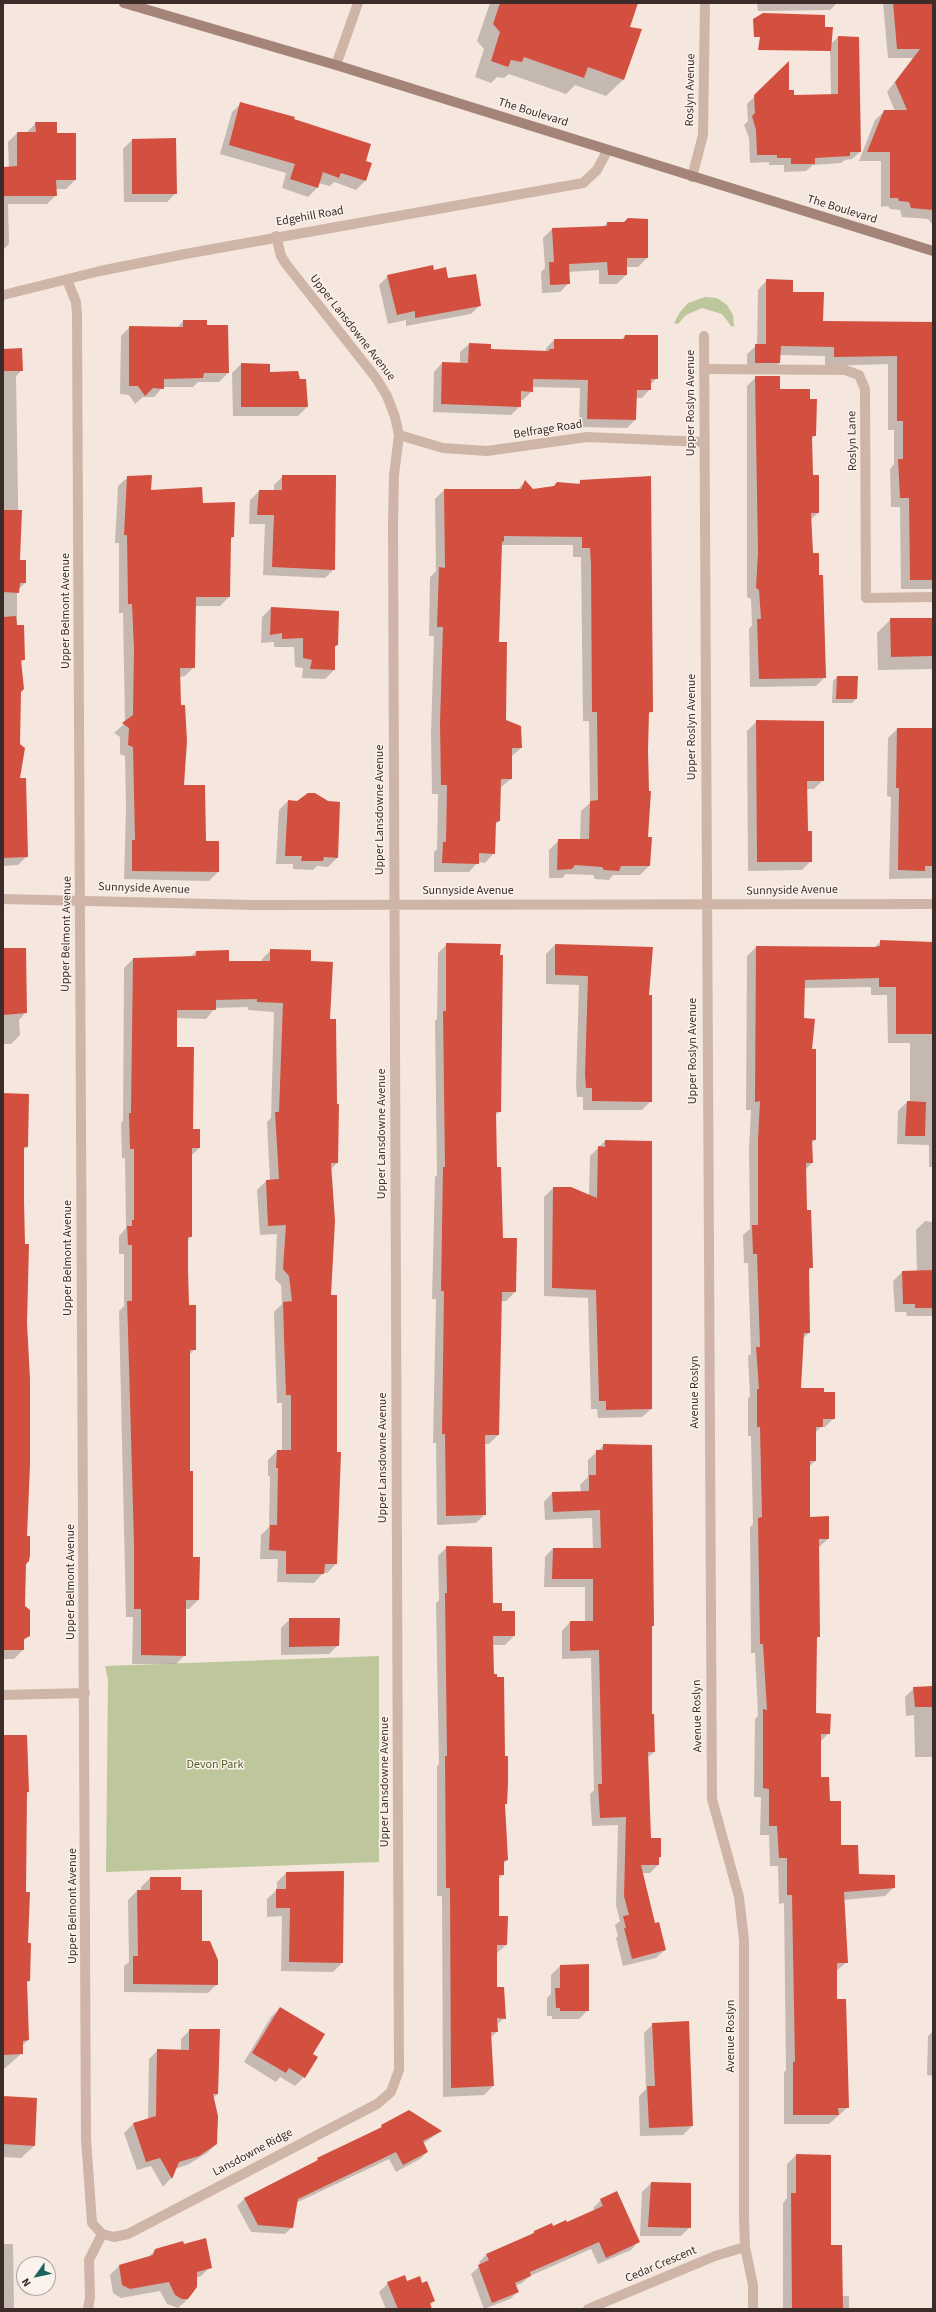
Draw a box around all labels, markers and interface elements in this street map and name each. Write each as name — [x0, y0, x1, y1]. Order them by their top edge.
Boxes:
street label: Roslyn Avenue — [683, 53, 699, 127]
street label: The Boulevard — [496, 96, 570, 130]
street label: The Boulevard — [805, 193, 879, 227]
street label: Edgehill Road — [275, 204, 345, 230]
street label: Upper Lansdowne Avenue — [306, 272, 398, 384]
street label: Upper Roslyn Avenue — [684, 350, 698, 456]
street label: Roslyn Lane — [845, 411, 861, 471]
street label: Belfrage Road — [513, 417, 583, 443]
street label: Upper Belmont Avenue — [59, 553, 73, 669]
street label: Upper Roslyn Avenue — [685, 674, 699, 780]
street label: Upper Lansdowne Avenue — [373, 745, 387, 875]
street label: Upper Belmont Avenue — [59, 876, 75, 992]
street label: Sunnyside Avenue — [98, 880, 190, 898]
street label: Sunnyside Avenue — [746, 883, 838, 899]
street label: Sunnyside Avenue — [422, 884, 514, 898]
street label: Upper Roslyn Avenue — [686, 998, 700, 1104]
street label: Upper Lansdowne Avenue — [375, 1069, 389, 1199]
street label: Upper Belmont Avenue — [61, 1200, 75, 1316]
street label: Avenue Roslyn — [688, 1356, 702, 1428]
street label: Upper Lansdowne Avenue — [376, 1393, 390, 1523]
street label: Upper Belmont Avenue — [64, 1524, 78, 1640]
street label: Avenue Roslyn — [690, 1679, 706, 1753]
street label: Upper Lansdowne Avenue — [378, 1717, 392, 1847]
park label: Devon Park — [187, 1758, 243, 1772]
street label: Upper Belmont Avenue — [66, 1848, 80, 1964]
street label: Avenue Roslyn — [724, 2000, 738, 2072]
street label: Lansdowne Ridge — [211, 2126, 295, 2180]
street label: Cedar Crescent — [623, 2244, 699, 2286]
north arrow — [16, 2256, 56, 2296]
text: N — [18, 2275, 35, 2289]

